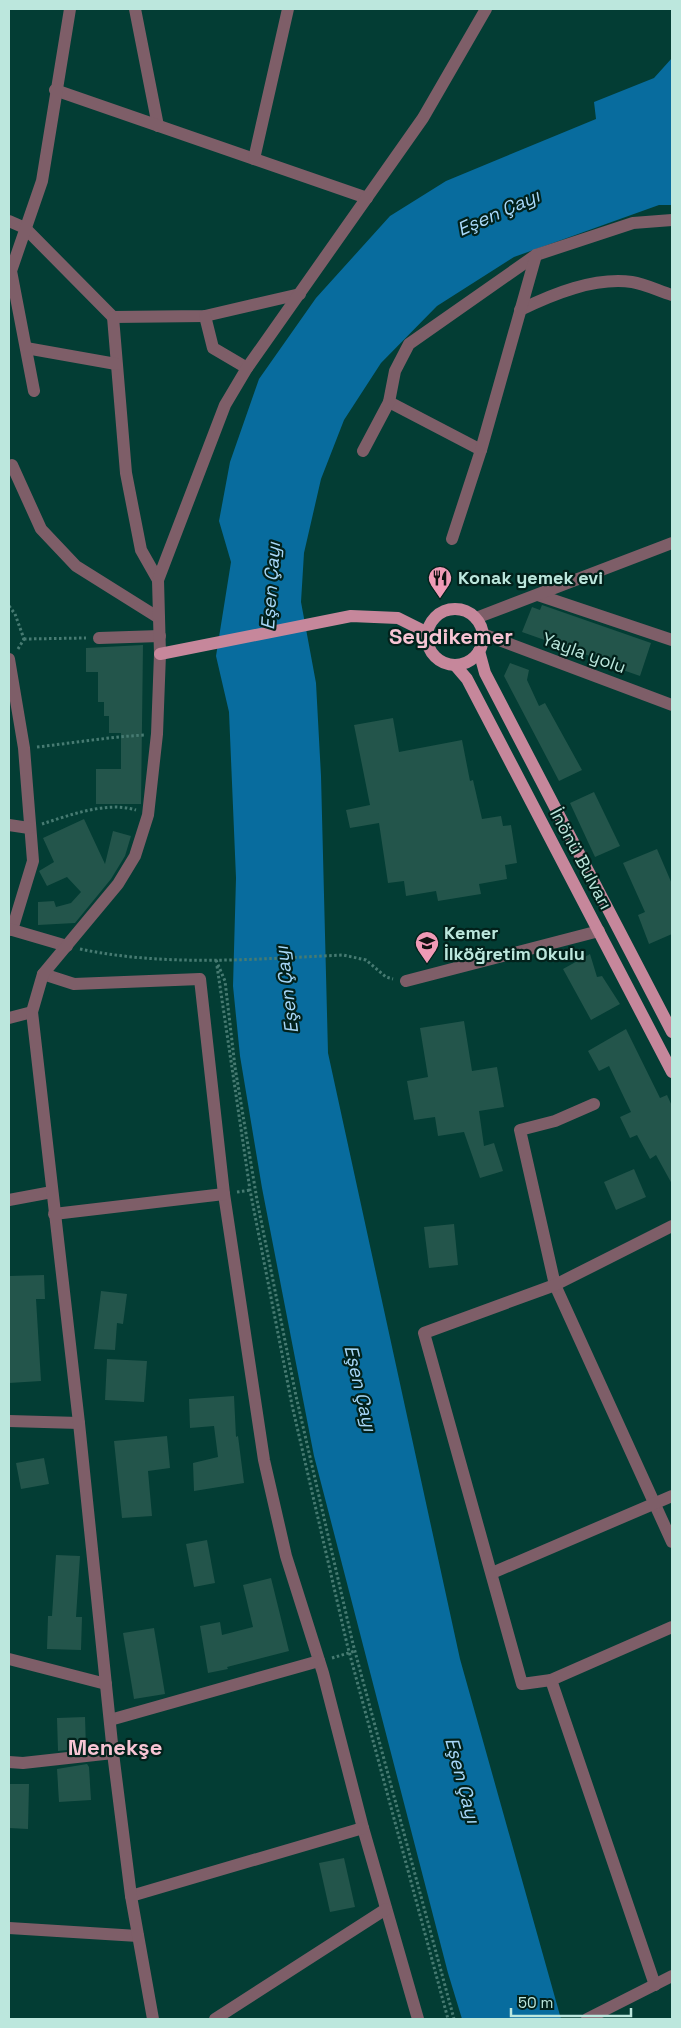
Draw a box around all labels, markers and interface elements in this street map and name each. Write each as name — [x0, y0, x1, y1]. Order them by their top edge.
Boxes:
water label: Eşen Çayı — [453, 183, 545, 242]
water label: Eşen Çayı — [255, 540, 286, 631]
restaurant icon: Konak yemek evi — [427, 565, 453, 599]
place label: Konak yemek evi — [458, 566, 603, 589]
district label: Seydikemer — [389, 622, 513, 650]
street label: Yayla yolu — [539, 627, 629, 678]
street label: İnönü Bulvarı — [545, 804, 618, 913]
place label: Kemer İlköğretim Okulu — [444, 921, 585, 965]
school or university icon: Kemer İlköğretim Okulu — [414, 930, 440, 964]
water label: Eşen Çayı — [269, 944, 304, 1035]
water label: Eşen Çayı — [338, 1343, 383, 1435]
district label: Menekşe — [68, 1733, 162, 1761]
water label: Eşen Çayı — [439, 1735, 486, 1827]
scale bar — [511, 1986, 631, 2018]
text: 50 m — [518, 1993, 553, 2012]

